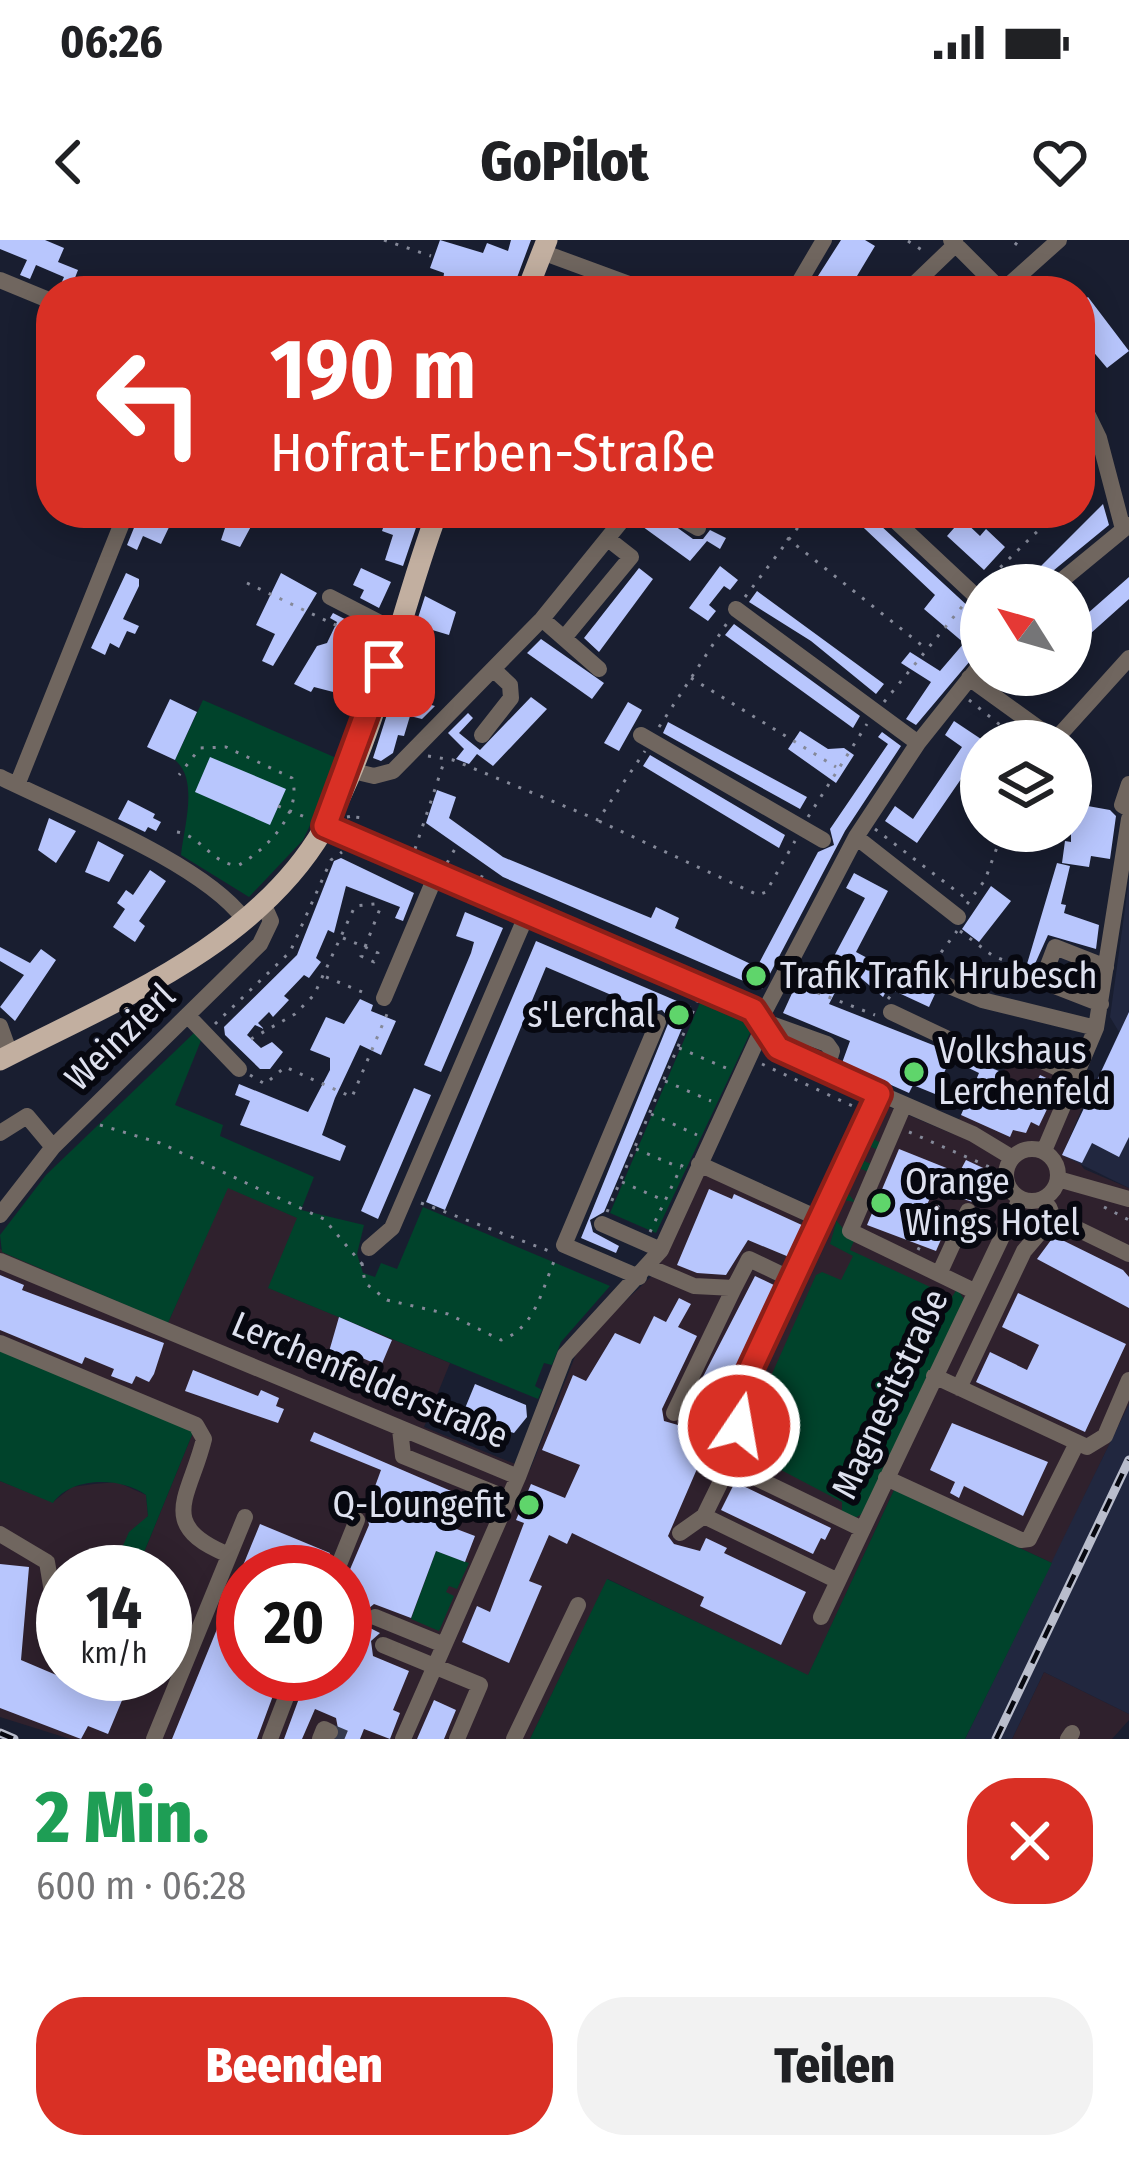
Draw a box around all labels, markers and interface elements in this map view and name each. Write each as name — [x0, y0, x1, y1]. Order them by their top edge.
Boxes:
text: 06:26 — [60, 15, 163, 69]
icon: back — [36, 129, 102, 195]
icon: heart — [1027, 129, 1093, 195]
text: GoPilot — [481, 130, 648, 194]
text: 190 m — [270, 319, 476, 420]
icon: left — [72, 324, 228, 480]
text: Hofrat-Erben-Straße — [270, 421, 716, 485]
north arrow — [960, 564, 1092, 696]
map controls — [960, 564, 1092, 852]
pin — [333, 615, 435, 717]
icon: arrive — [351, 633, 417, 699]
button: layers — [960, 720, 1092, 852]
place label: Trafik Trafik Hrubesch — [780, 954, 1097, 998]
marker: Trafik Trafik Hrubesch — [743, 963, 769, 989]
street label: Weinzierl — [56, 974, 184, 1100]
place label: s'Lerchal — [527, 993, 655, 1037]
marker: s'Lerchal — [666, 1002, 692, 1028]
place label: Volkshaus Lerchenfeld — [938, 1029, 1111, 1114]
marker: Volkshaus Lerchenfeld — [901, 1059, 927, 1085]
place label: Orange Wings Hotel — [905, 1160, 1080, 1245]
marker: Orange Wings Hotel — [868, 1190, 894, 1216]
street label: Magnesitstraße — [822, 1282, 958, 1506]
street label: Lerchenfelderstraße — [225, 1302, 515, 1458]
position arrow — [676, 1363, 802, 1489]
place label: Q-Loungefit — [332, 1483, 505, 1527]
marker: Q-Loungefit — [516, 1492, 542, 1518]
speed limit sign: 20 — [216, 1545, 372, 1701]
text: 14 — [86, 1572, 142, 1644]
text: km/h — [81, 1635, 147, 1671]
text: 2 Min. — [36, 1775, 209, 1861]
button: close — [967, 1778, 1093, 1904]
text: 600 m · 06:28 — [36, 1863, 246, 1909]
button: Beenden — [36, 1997, 553, 2135]
button: Teilen — [577, 1997, 1093, 2135]

